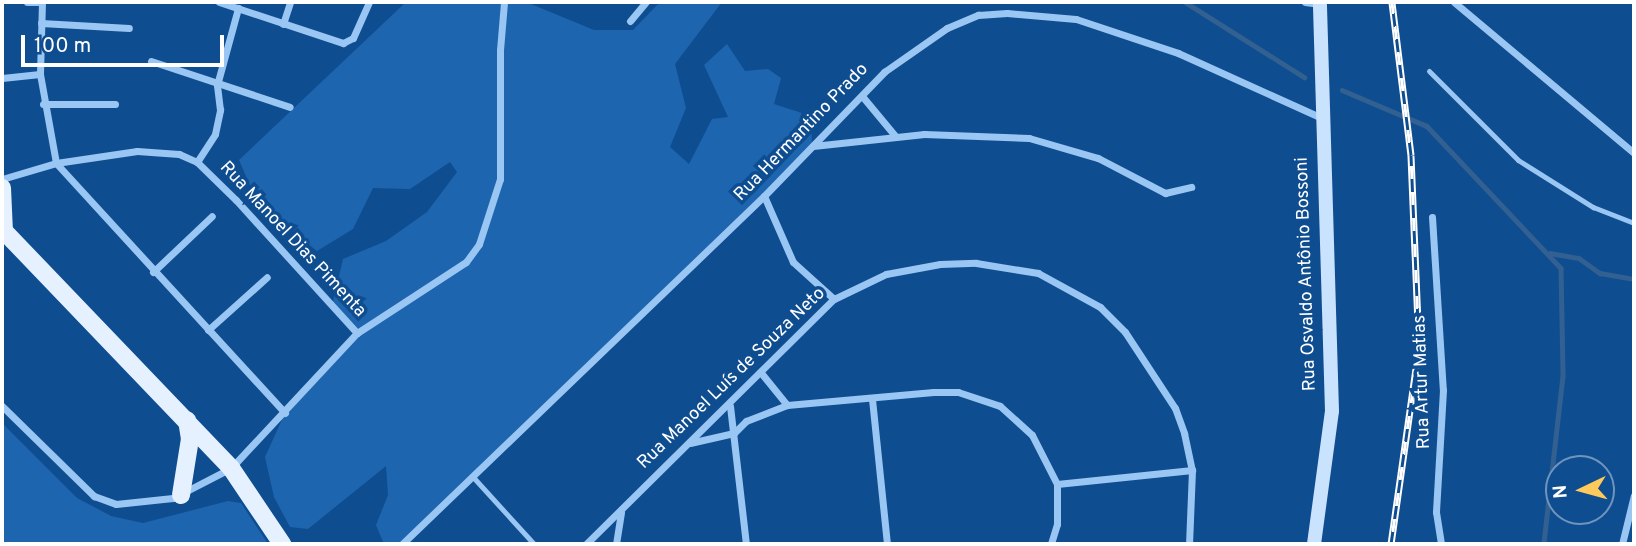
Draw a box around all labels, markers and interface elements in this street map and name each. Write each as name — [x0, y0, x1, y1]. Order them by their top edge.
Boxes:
scale bar — [24, 21, 228, 65]
text: 100 m — [34, 33, 91, 60]
street label: Rua Hermantino Prado — [730, 59, 874, 207]
street label: Rua Osvaldo Antônio Bossoni — [1292, 156, 1322, 392]
street label: Rua Manoel Dias Pimenta — [214, 158, 370, 322]
street label: Rua Manoel Luís de Souza Neto — [634, 284, 830, 474]
street label: Rua Artur Matias — [1410, 314, 1436, 450]
north arrow — [1545, 455, 1615, 525]
text: N — [1549, 484, 1574, 500]

